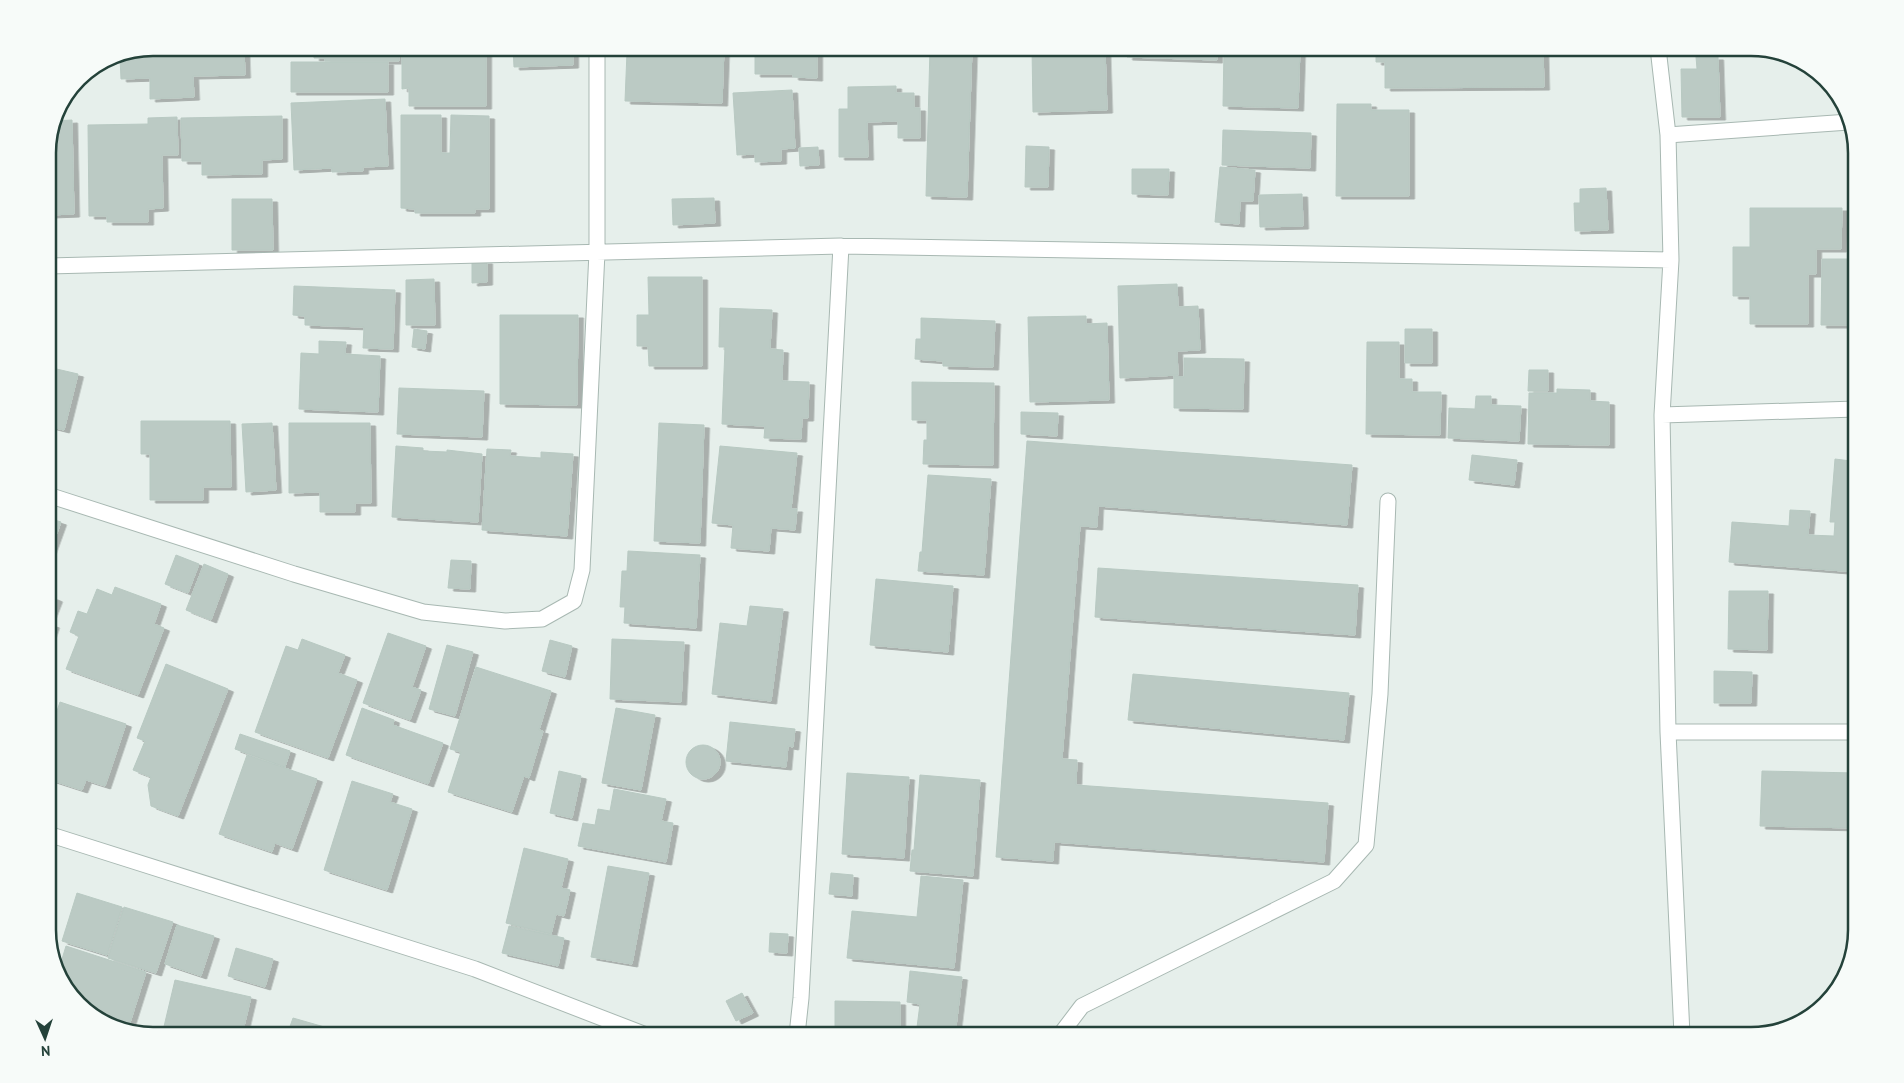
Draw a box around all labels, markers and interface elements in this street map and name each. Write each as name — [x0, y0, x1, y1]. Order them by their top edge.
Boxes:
north arrow — [20, 1013, 70, 1063]
text: N — [41, 1042, 51, 1060]

